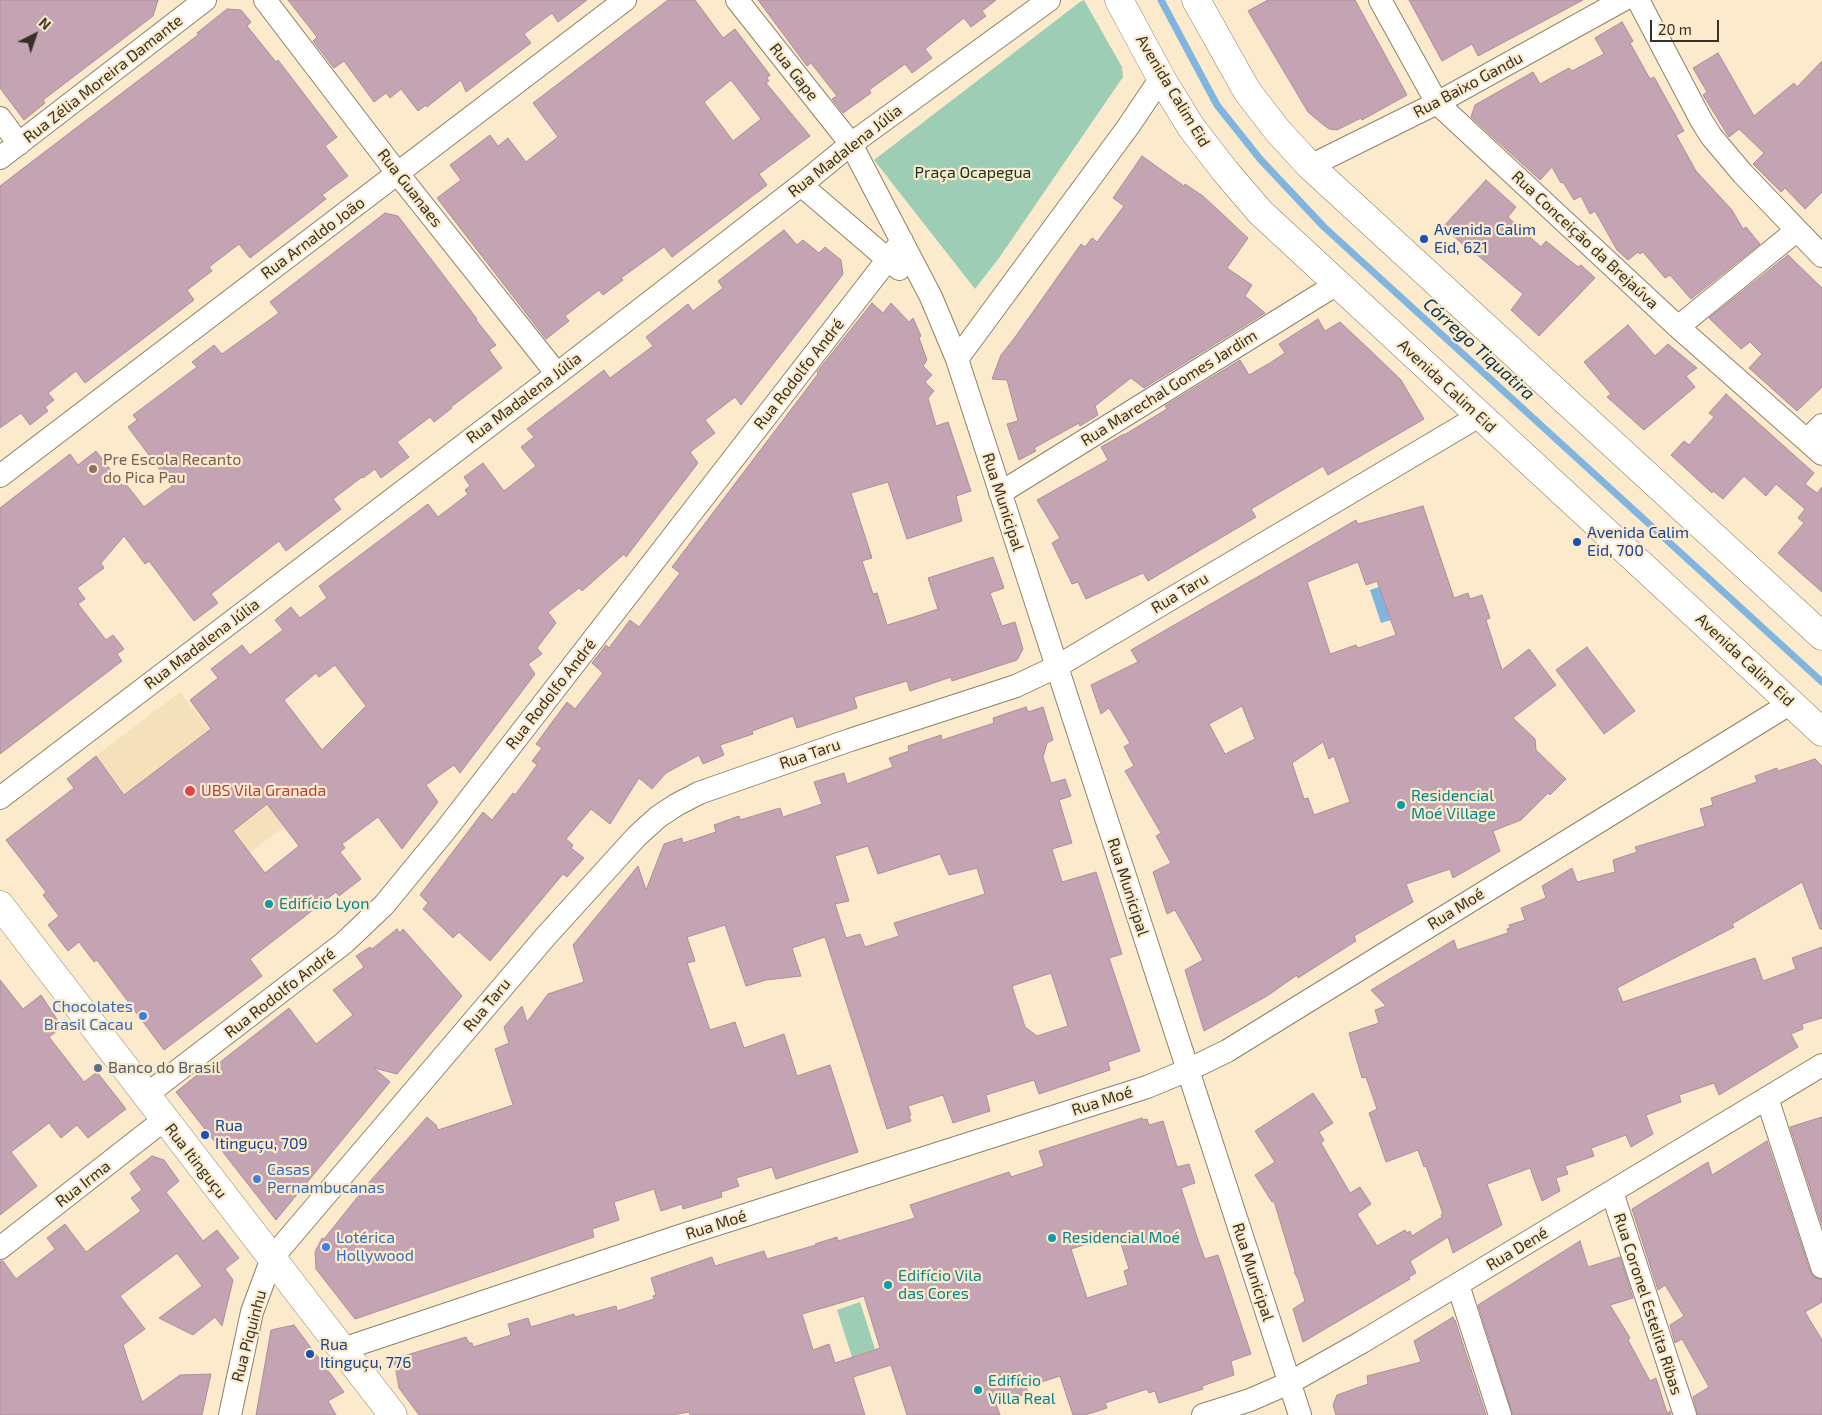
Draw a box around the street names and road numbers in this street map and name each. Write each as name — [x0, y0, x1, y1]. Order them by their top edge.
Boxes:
street label: Rua Zélia Moreira Damante — [19, 11, 187, 147]
street label: Avenida Calim Eid — [1132, 31, 1214, 151]
street label: Rua Gape — [765, 39, 823, 105]
street label: Rua Baixo Gandu — [1410, 48, 1526, 122]
street label: Rua Madalena Júlia — [784, 101, 906, 201]
street label: Rua Guanaes — [373, 145, 447, 231]
street label: Rua Conceição da Brejaúva — [1508, 167, 1662, 313]
street label: Rua Arnaldo João — [257, 193, 369, 283]
street label: Rua Rodolfo André — [750, 315, 848, 433]
street label: Rua Marechal Gomes Jardim — [1077, 326, 1261, 450]
street label: Avenida Calim Eid — [1394, 335, 1500, 437]
street label: Rua Madalena Júlia — [463, 348, 585, 448]
street label: Rua Municipal — [978, 450, 1028, 554]
street label: Rua Taru — [1148, 568, 1212, 618]
street label: Rua Madalena Júlia — [141, 594, 263, 694]
street label: Avenida Calim Eid — [1692, 609, 1798, 711]
street label: Rua Rodolfo André — [502, 635, 600, 753]
street label: Rua Taru — [777, 735, 843, 773]
street label: Rua Municipal — [1103, 835, 1153, 939]
street label: Rua Moé — [1424, 884, 1488, 934]
street label: Rua Rodolfo André — [221, 944, 339, 1042]
street label: Rua Taru — [459, 975, 515, 1035]
street label: Rua Moé — [1069, 1082, 1135, 1120]
street label: Rua Itinguçu — [161, 1120, 231, 1202]
street label: Rua Irma — [52, 1156, 114, 1212]
street label: Rua Moé — [683, 1206, 749, 1244]
street label: Rua Coronel Estelita Ribas — [1610, 1211, 1686, 1397]
street label: Rua Municipal — [1228, 1220, 1278, 1324]
street label: Rua Dené — [1483, 1223, 1551, 1275]
street label: Rua Piquinhu — [227, 1288, 271, 1384]

